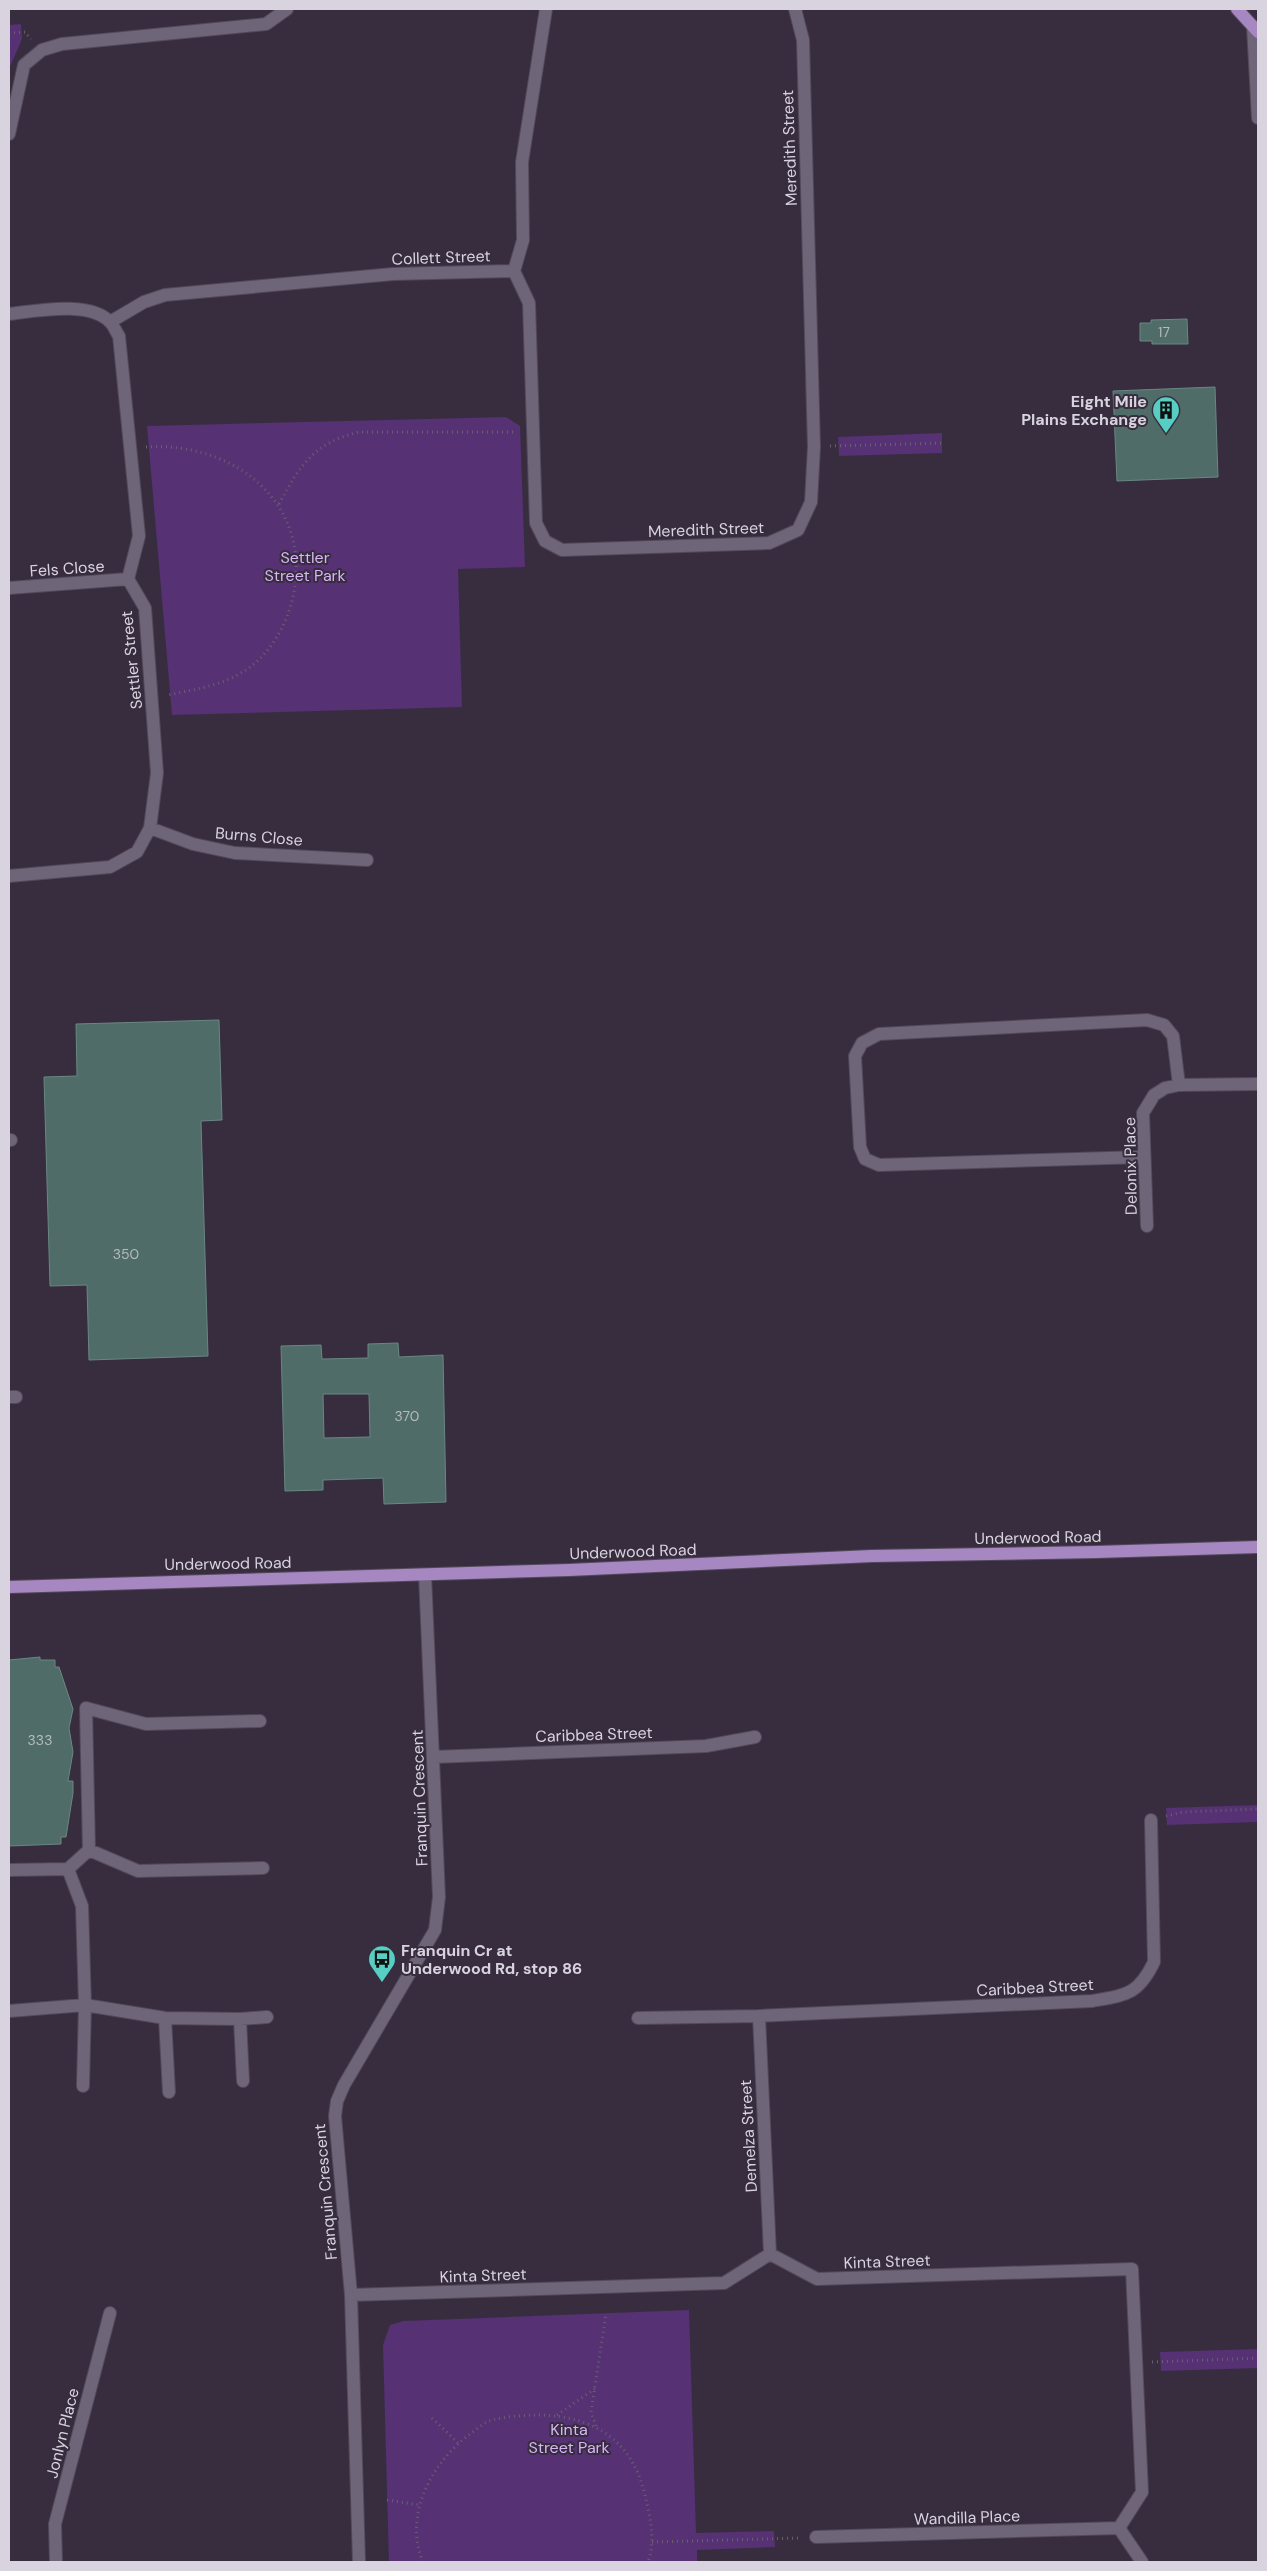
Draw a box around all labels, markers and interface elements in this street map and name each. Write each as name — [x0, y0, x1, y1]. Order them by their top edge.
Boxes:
street label: Meredith Street — [777, 90, 802, 206]
street label: Collett Street — [391, 245, 491, 270]
house number: 17 — [1158, 323, 1170, 341]
place label: Eight Mile Plains Exchange — [1021, 391, 1147, 430]
building icon: Eight Mile Plains Exchange — [1151, 395, 1181, 434]
street label: Meredith Street — [648, 517, 764, 542]
park label: Settler Street Park — [264, 547, 346, 586]
street label: Fels Close — [29, 555, 105, 582]
street label: Settler Street — [116, 610, 147, 710]
street label: Burns Close — [214, 822, 304, 851]
street label: Delonix Place — [1119, 1117, 1142, 1215]
house number: 350 — [113, 1245, 139, 1263]
house number: 370 — [395, 1407, 419, 1425]
street label: Underwood Road — [974, 1526, 1102, 1549]
street label: Underwood Road — [569, 1539, 697, 1564]
street label: Underwood Road — [164, 1552, 292, 1575]
street label: Caribbea Street — [535, 1722, 653, 1747]
street label: Franquin Crescent — [407, 1729, 432, 1867]
house number: 333 — [28, 1731, 52, 1749]
place label: Franquin Cr at Underwood Rd, stop 86 — [401, 1940, 582, 1979]
bus stop icon: Franquin Cr at Underwood Rd, stop 86 — [367, 1944, 397, 1983]
street label: Caribbea Street — [976, 1974, 1094, 2001]
street label: Demelza Street — [735, 2079, 762, 2193]
street label: Franquin Crescent — [309, 2123, 342, 2261]
street label: Kinta Street — [843, 2249, 931, 2274]
street label: Kinta Street — [439, 2263, 527, 2288]
street label: Jonlyn Place — [41, 2386, 84, 2480]
park label: Kinta Street Park — [528, 2419, 610, 2458]
street label: Wandilla Place — [914, 2505, 1021, 2530]

